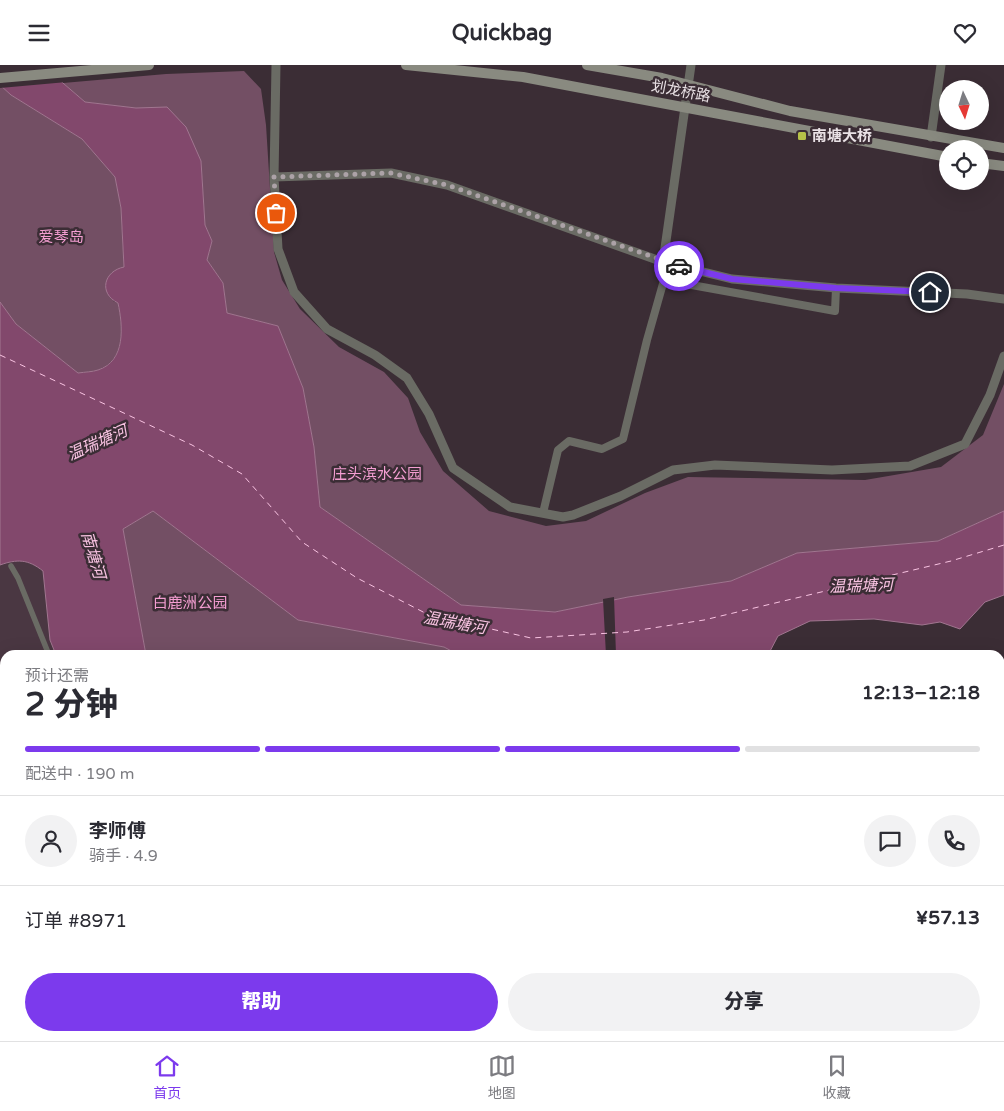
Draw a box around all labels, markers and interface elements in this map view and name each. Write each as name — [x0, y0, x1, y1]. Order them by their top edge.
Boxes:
icon: menu — [25, 19, 53, 47]
icon: heart — [951, 19, 979, 47]
text: Quickbag — [452, 20, 552, 46]
street label: 划龙桥路 — [650, 76, 712, 106]
north arrow — [939, 80, 989, 130]
map controls — [939, 80, 989, 190]
place label: 南塘大桥 — [812, 127, 872, 145]
marker: 南塘大桥 — [796, 130, 808, 142]
button: locate — [939, 140, 989, 190]
pin — [255, 192, 297, 234]
icon: bag — [262, 199, 290, 227]
park label: 爱琴岛 — [38, 228, 84, 246]
courier — [654, 241, 704, 291]
icon: car — [665, 252, 693, 280]
pin — [909, 271, 951, 313]
icon: home — [916, 278, 944, 306]
water label: 温瑞塘河 — [64, 420, 133, 465]
park label: 庄头滨水公园 — [332, 465, 422, 483]
water label: 南塘河 — [77, 529, 110, 584]
water label: 温瑞塘河 — [829, 575, 896, 597]
park label: 白鹿洲公园 — [152, 594, 228, 612]
water label: 温瑞塘河 — [422, 608, 491, 639]
text: 预计还需 — [25, 666, 89, 686]
text: 12:13–12:18 — [862, 682, 980, 704]
text: 2 分钟 — [25, 686, 117, 724]
text: 配送中 · 190 m — [25, 764, 134, 784]
button: person — [25, 815, 77, 867]
button: chat — [864, 815, 916, 867]
button: phone — [928, 815, 980, 867]
text: 李师傅 — [89, 820, 146, 842]
text: 骑手 · 4.9 — [89, 846, 158, 866]
text: ¥57.13 — [916, 907, 980, 929]
text: 订单 #8971 — [25, 910, 127, 932]
button: 帮助 — [25, 973, 498, 1031]
button: 分享 — [508, 973, 980, 1031]
tab: 首页 — [153, 1052, 181, 1102]
tab: 地图 — [488, 1052, 516, 1102]
tab: 收藏 — [823, 1052, 851, 1102]

